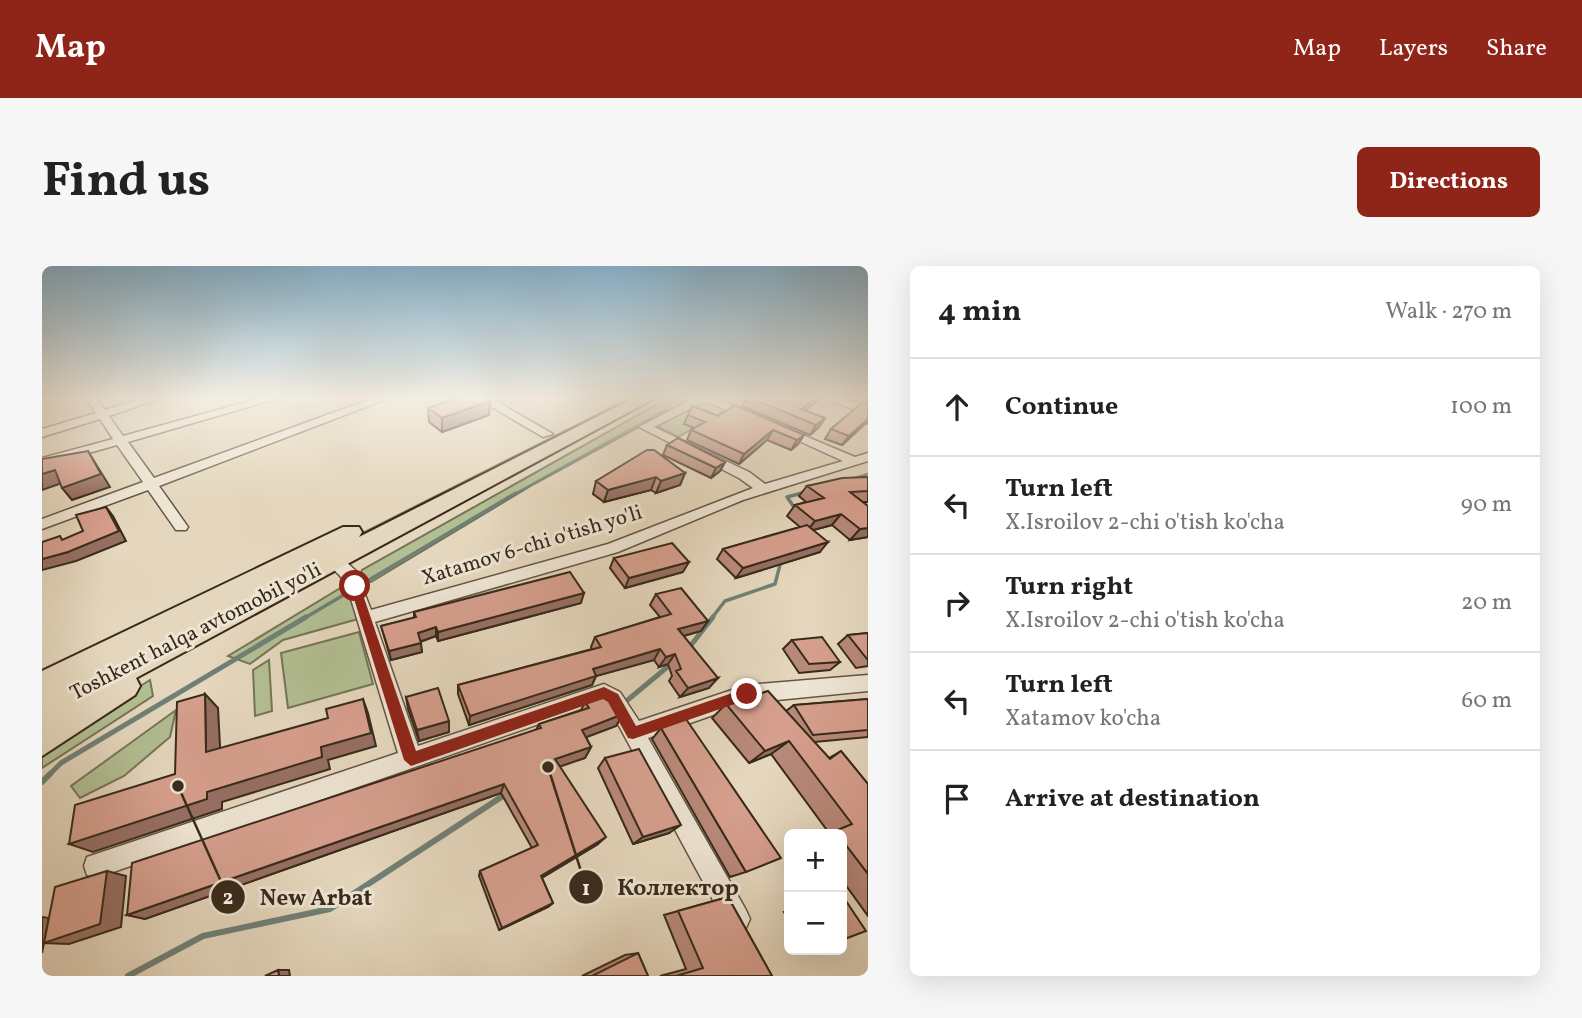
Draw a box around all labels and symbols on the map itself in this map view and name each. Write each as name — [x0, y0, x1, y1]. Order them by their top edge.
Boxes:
street label: Xatamov 6-chi o'tish yo'li — [418, 499, 646, 593]
street label: Toshkent halqa avtomobil yo'li — [65, 556, 327, 708]
route start — [339, 570, 370, 601]
route end — [731, 678, 762, 709]
callout: Коллектор — [568, 865, 753, 909]
text: Коллектор — [617, 873, 739, 905]
callout: New Arbat — [211, 875, 386, 919]
text: 1 — [582, 875, 590, 904]
text: New Arbat — [260, 883, 373, 915]
text: 2 — [223, 884, 233, 913]

